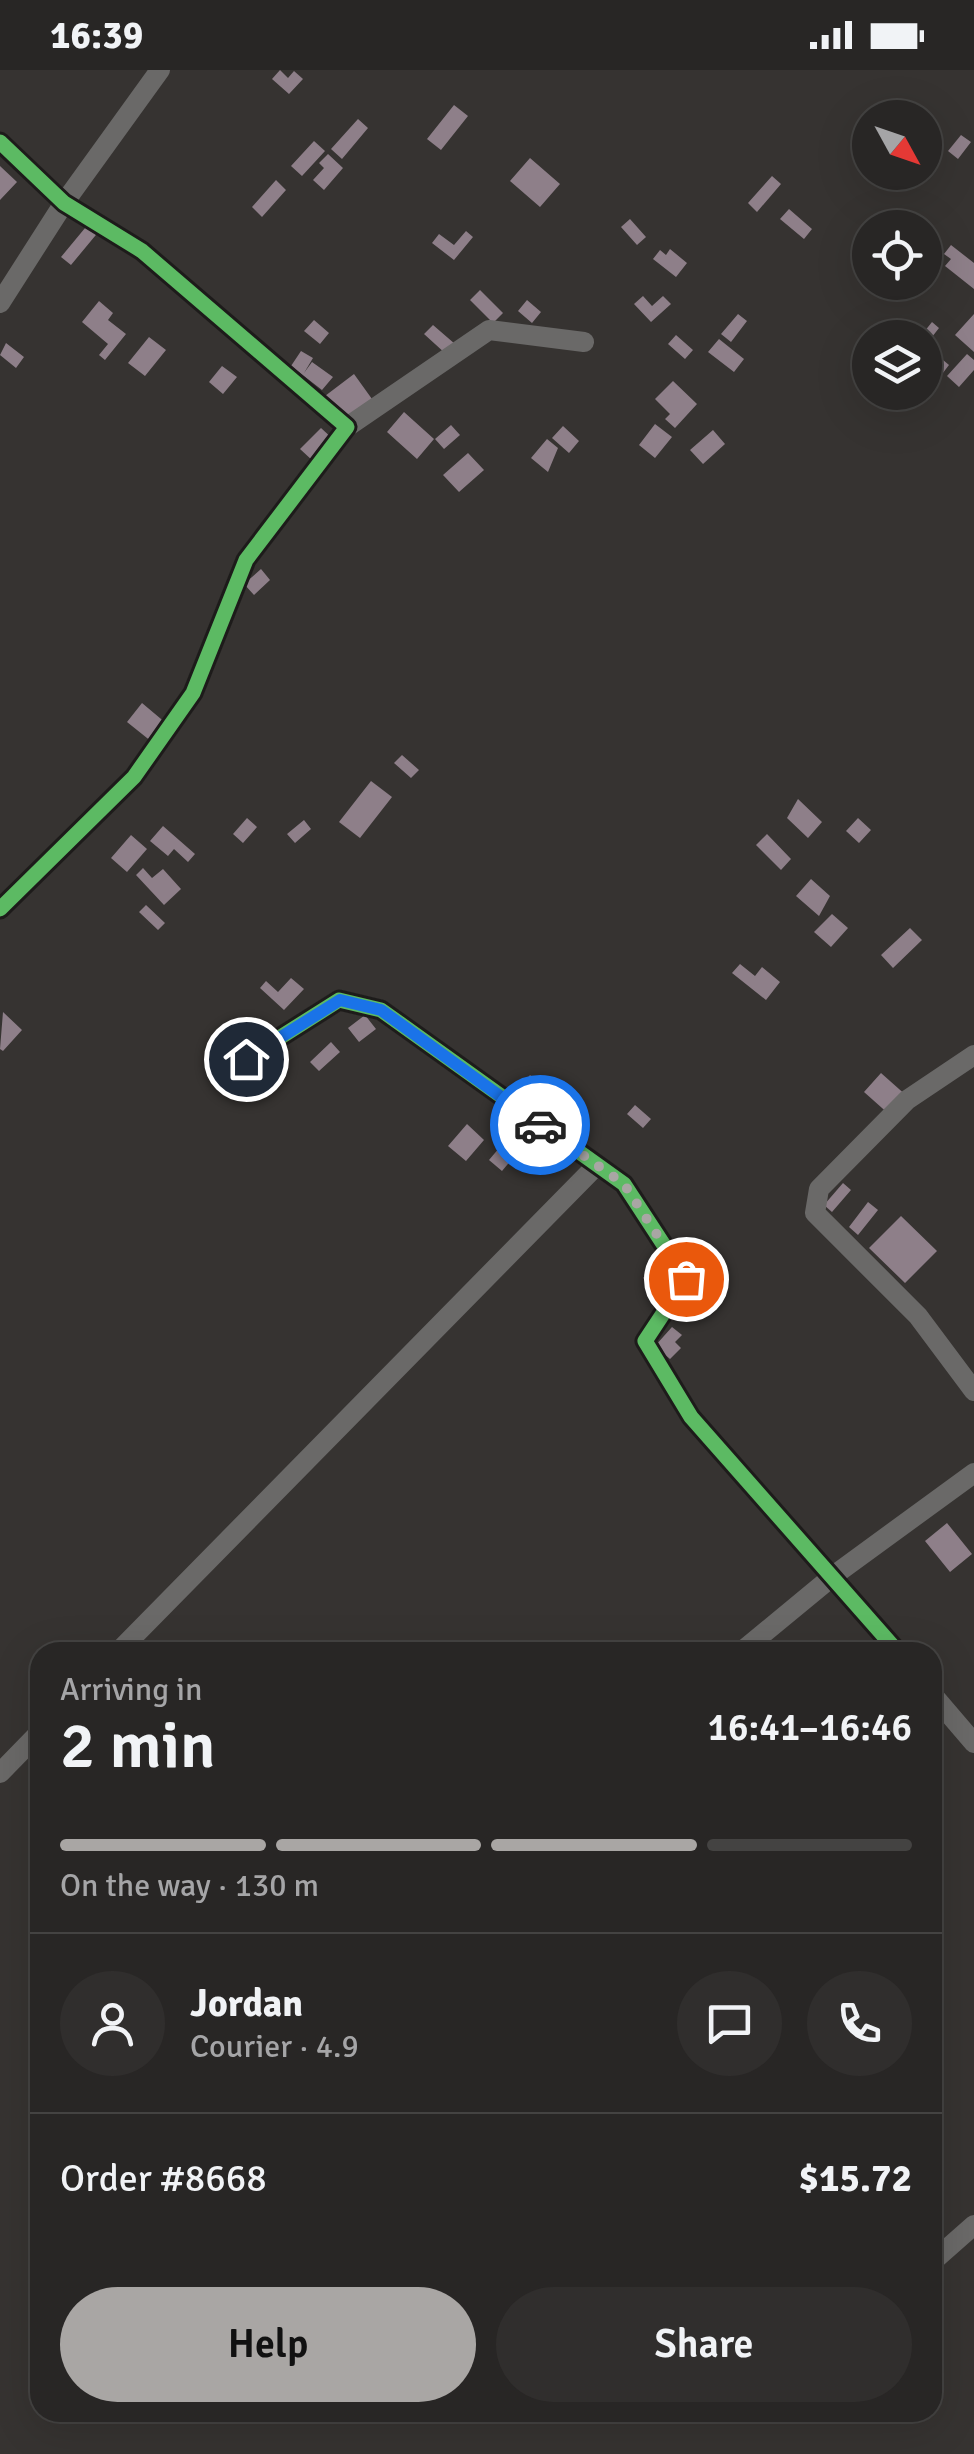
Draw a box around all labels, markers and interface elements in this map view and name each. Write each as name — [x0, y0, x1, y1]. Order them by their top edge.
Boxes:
text: 16:39 — [50, 12, 143, 59]
north arrow — [852, 100, 942, 190]
map controls — [852, 100, 942, 410]
button: locate — [852, 210, 942, 300]
button: layers — [852, 320, 942, 410]
pin — [204, 1017, 289, 1102]
icon: home — [219, 1032, 274, 1087]
courier — [490, 1075, 590, 1175]
icon: car — [513, 1098, 568, 1153]
pin — [644, 1237, 729, 1322]
icon: bag — [659, 1252, 714, 1307]
text: Arriving in — [60, 1670, 202, 1709]
text: 16:41–16:46 — [707, 1704, 912, 1751]
text: 2 min — [60, 1706, 216, 1786]
text: On the way · 130 m — [60, 1866, 319, 1905]
button: person — [60, 1971, 165, 2076]
button: chat — [677, 1971, 782, 2076]
button: phone — [807, 1971, 912, 2076]
text: Jordan — [190, 1980, 303, 2027]
text: Courier · 4.9 — [190, 2027, 359, 2066]
text: Order #8668 — [60, 2155, 267, 2202]
text: $15.72 — [799, 2155, 912, 2202]
button: Help — [60, 2287, 476, 2402]
button: Share — [496, 2287, 912, 2402]

